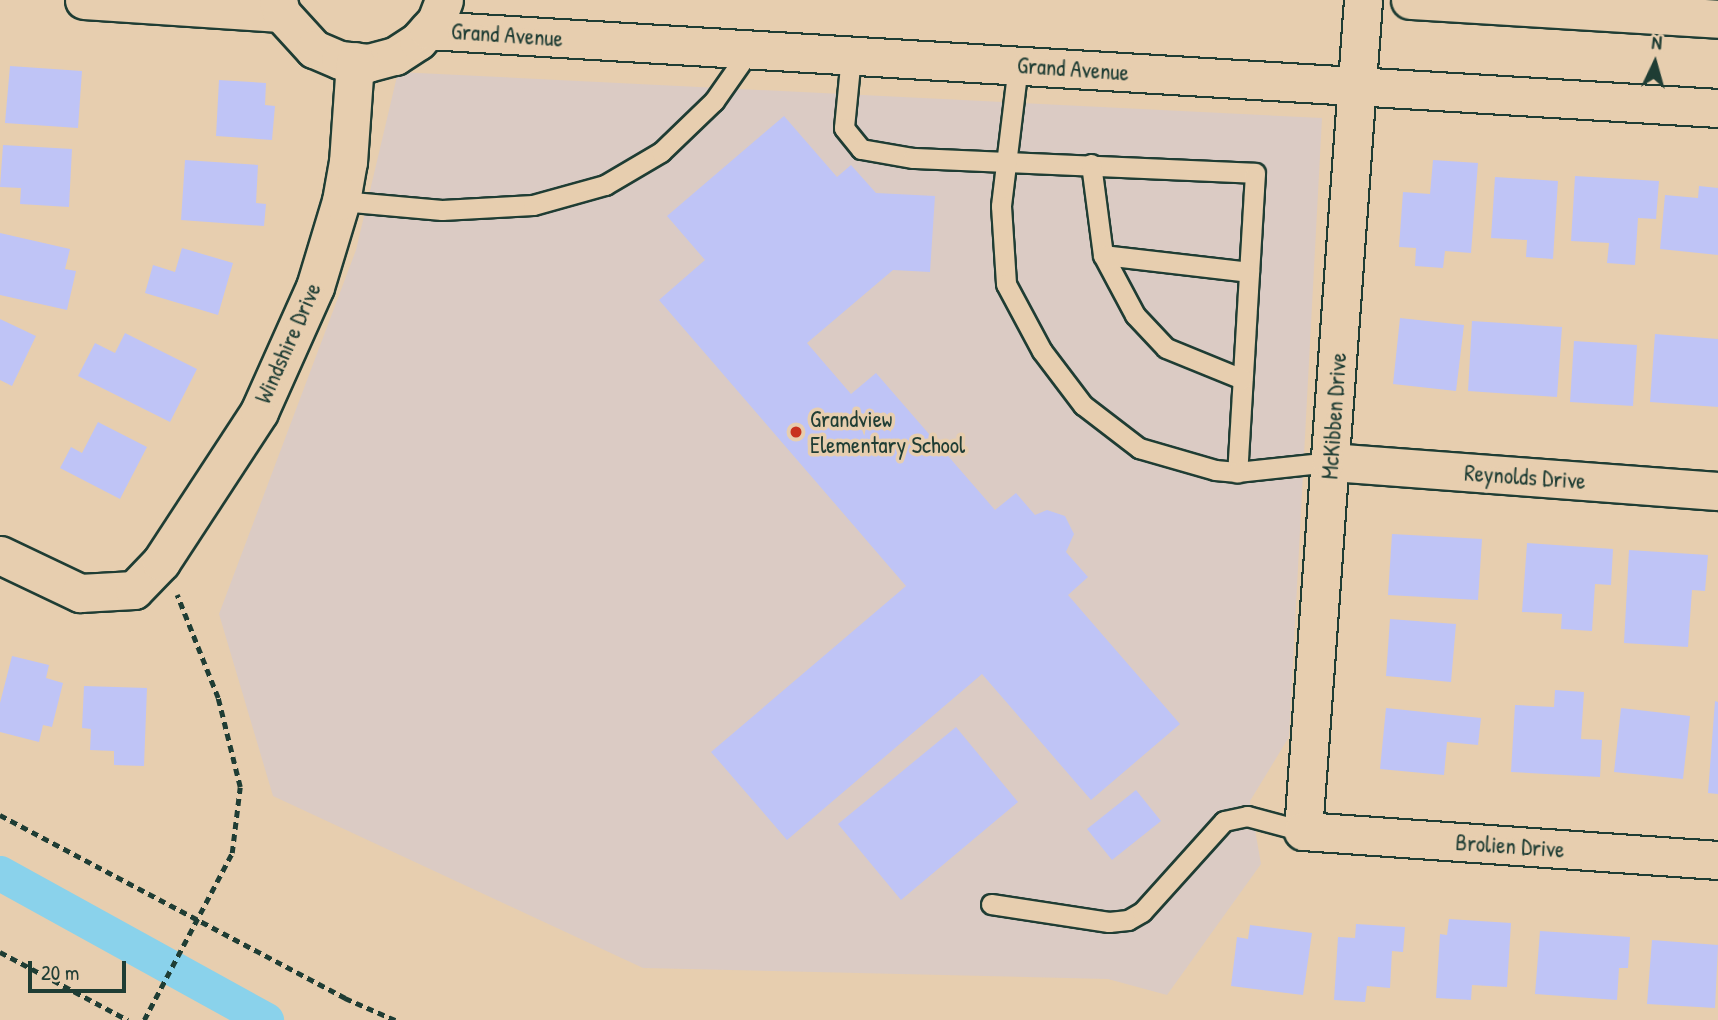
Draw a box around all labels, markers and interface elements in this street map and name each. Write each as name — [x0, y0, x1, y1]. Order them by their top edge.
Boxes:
street label: Grand Avenue — [450, 17, 564, 53]
north arrow — [1620, 28, 1690, 98]
text: N — [1651, 29, 1663, 55]
street label: Grand Avenue — [1016, 51, 1130, 87]
street label: Windshire Drive — [249, 278, 327, 408]
street label: McKibben Drive — [1316, 352, 1352, 480]
place label: Grandview Elementary School — [810, 405, 965, 459]
marker: Grandview Elementary School — [788, 424, 804, 440]
street label: Reynolds Drive — [1463, 459, 1587, 495]
street label: Brolien Drive — [1455, 828, 1565, 864]
scale bar — [32, 946, 130, 990]
text: 20 m — [41, 958, 79, 987]

